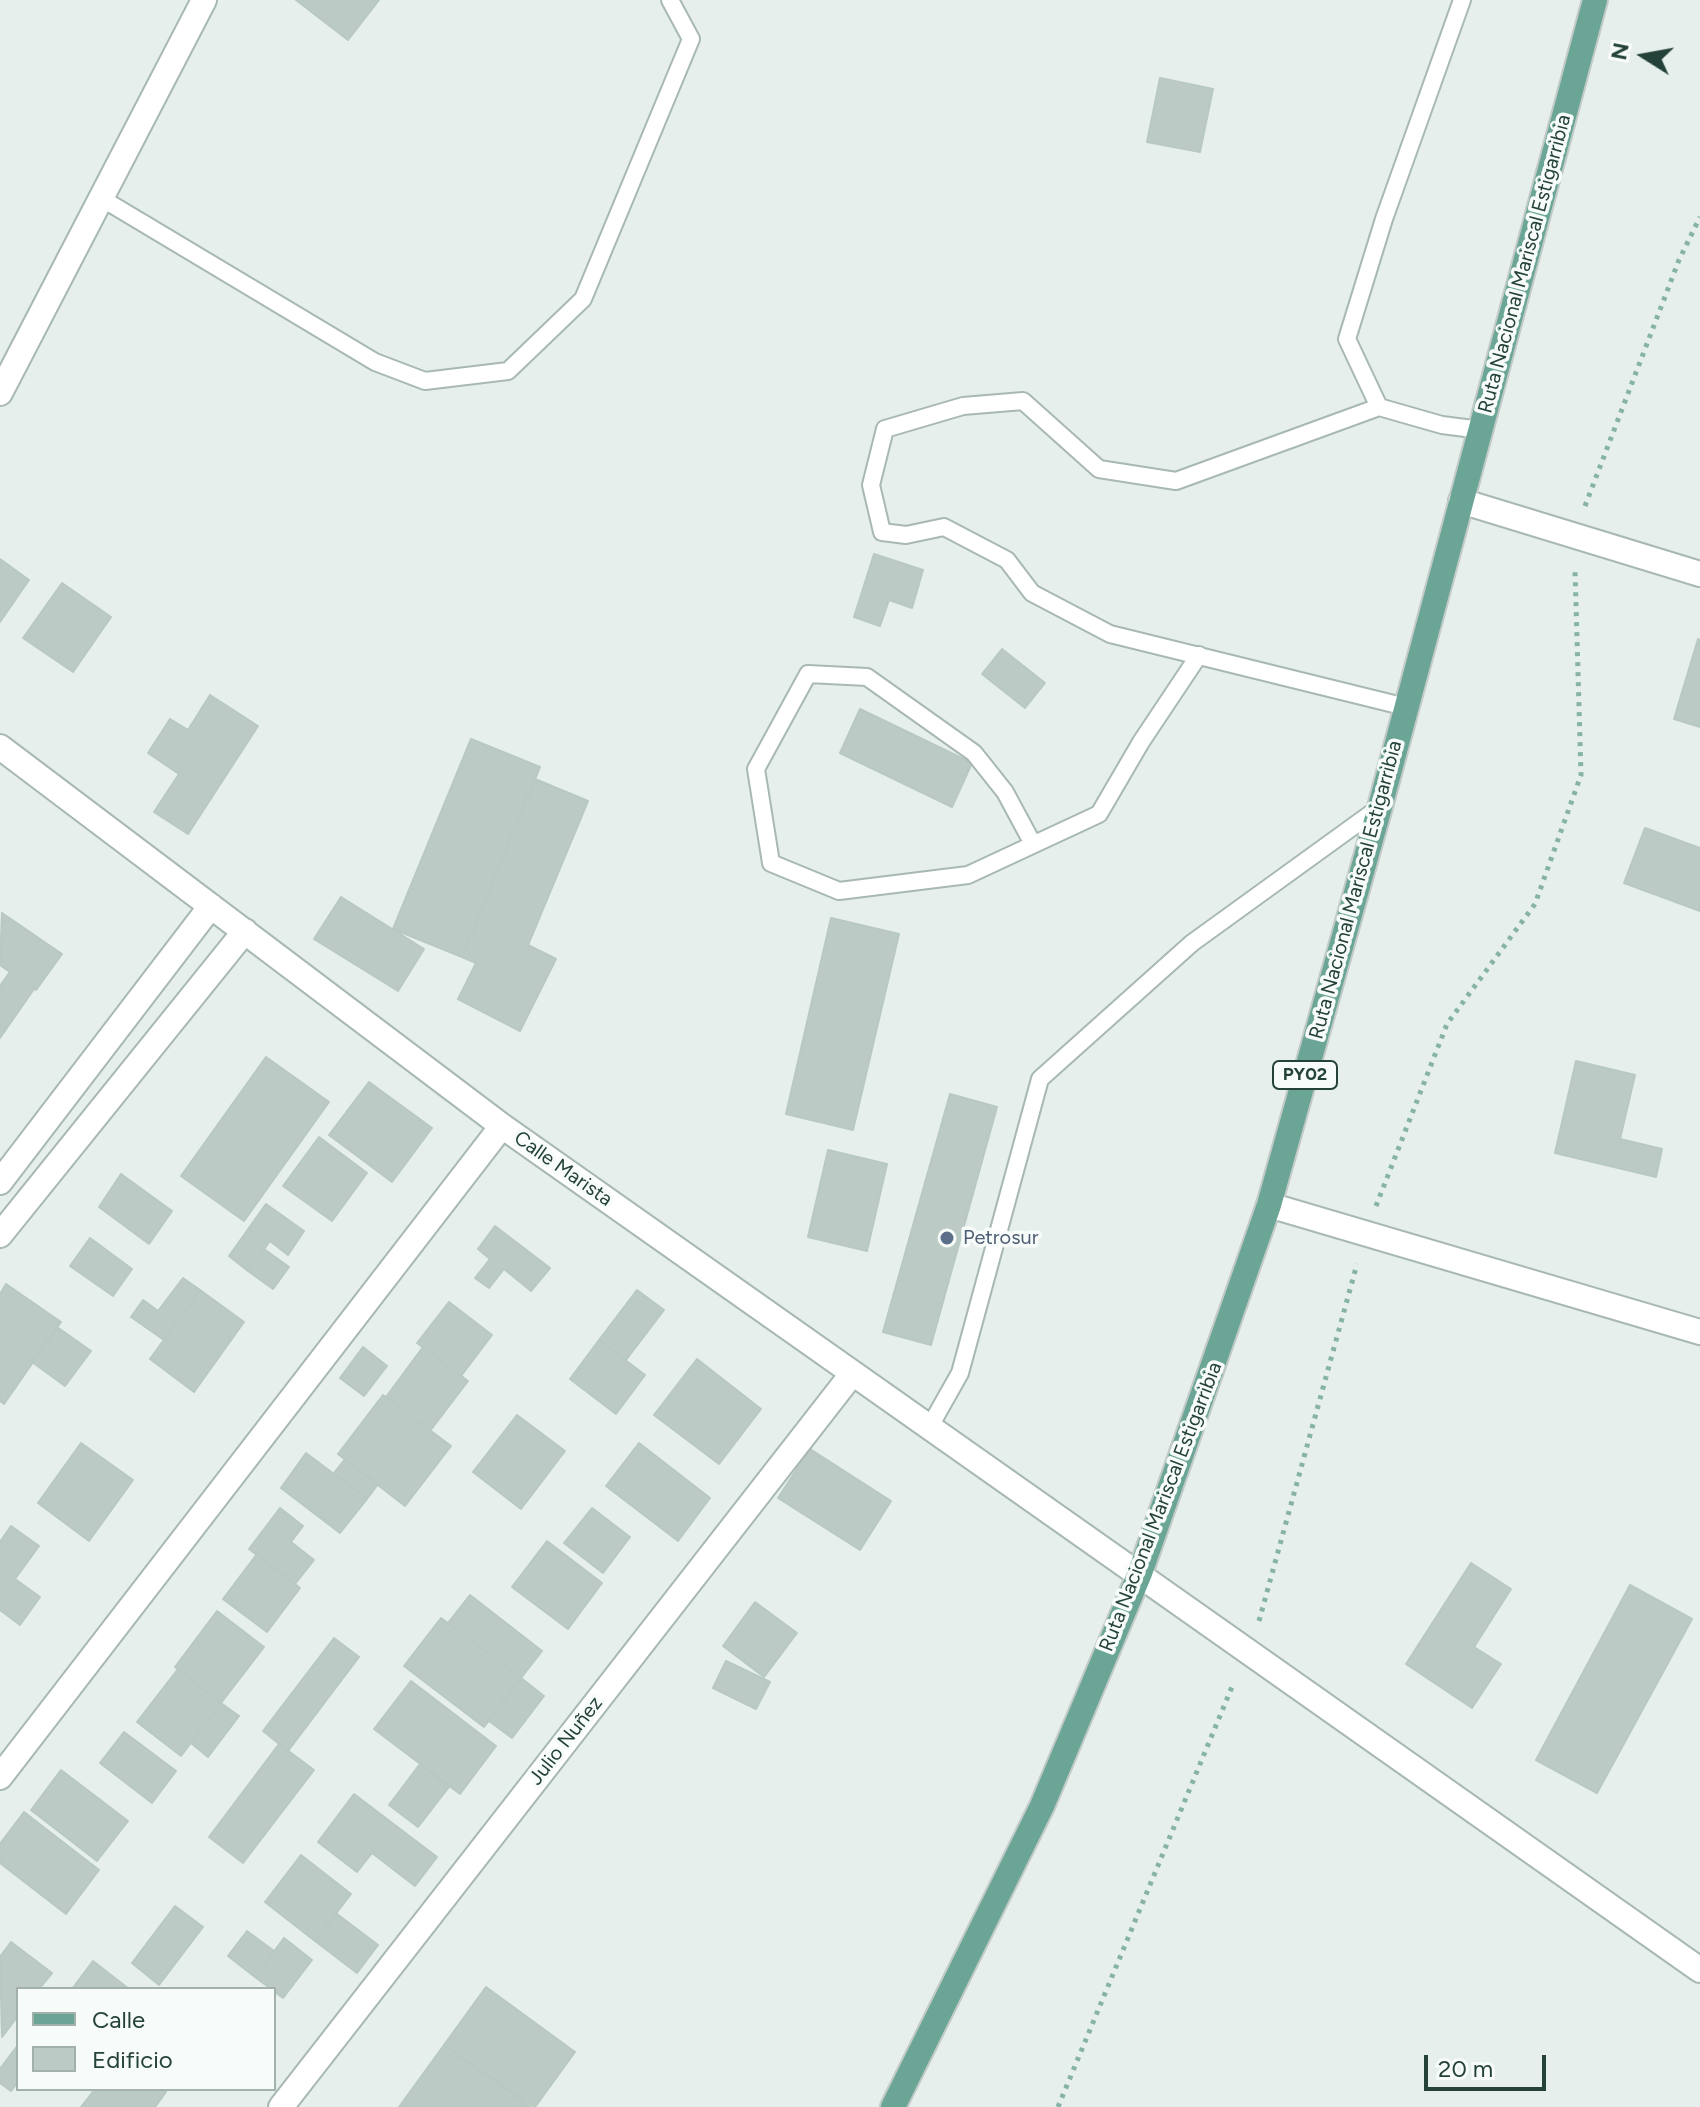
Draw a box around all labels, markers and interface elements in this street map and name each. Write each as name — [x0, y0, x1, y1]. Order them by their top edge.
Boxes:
north arrow — [1604, 16, 1684, 96]
text: N — [1605, 40, 1635, 62]
street label: Ruta Nacional Mariscal Estigarribia — [1474, 112, 1576, 416]
street label: Ruta Nacional Mariscal Estigarribia — [1305, 738, 1407, 1042]
road number: PY02 — [1273, 1061, 1337, 1089]
street label: Calle Marista — [509, 1126, 617, 1212]
place label: Petrosur — [963, 1226, 1038, 1250]
marker: Petrosur — [938, 1229, 956, 1247]
street label: Ruta Nacional Mariscal Estigarribia — [1095, 1359, 1227, 1655]
street label: Julio Nuñez — [524, 1692, 608, 1790]
legend — [16, 1987, 276, 2091]
text: Calle — [92, 2005, 145, 2034]
scale bar — [1428, 2039, 1550, 2089]
text: Edificio — [92, 2045, 173, 2074]
text: 20 m — [1438, 2054, 1493, 2083]

